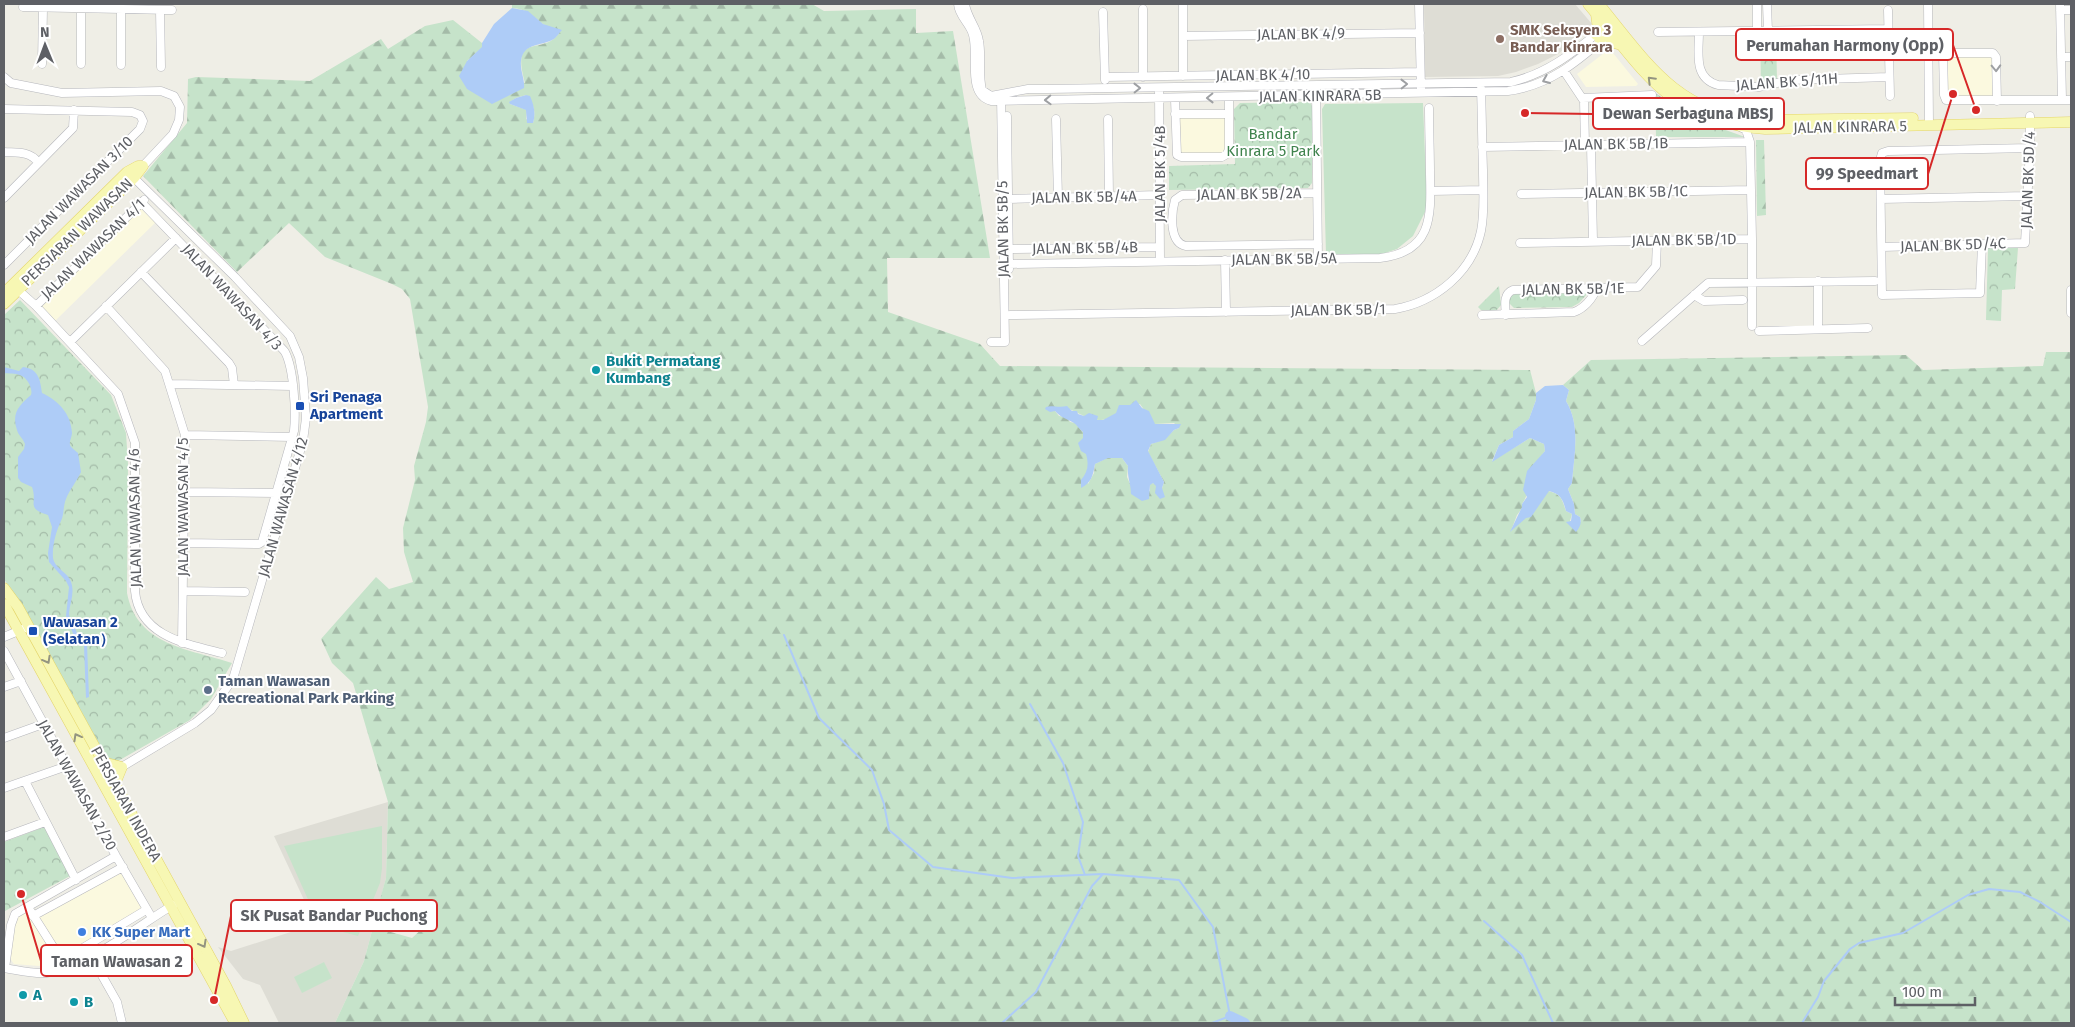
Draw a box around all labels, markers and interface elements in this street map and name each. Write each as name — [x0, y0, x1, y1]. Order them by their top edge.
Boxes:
north arrow — [20, 20, 70, 70]
place label: SMK Seksyen 3 Bandar Kinrara — [1510, 21, 1613, 56]
text: N — [40, 24, 50, 41]
street label: JALAN BK 4/9 — [1257, 24, 1345, 44]
callout: Perumahan Harmony (Opp) — [1736, 29, 1953, 60]
marker: SMK Seksyen 3 Bandar Kinrara — [1494, 33, 1506, 45]
text: Perumahan Harmony (Opp) — [1746, 36, 1944, 55]
street label: JALAN BK 4/10 — [1215, 65, 1311, 85]
one-way arrow — [1991, 65, 2001, 73]
street label: JALAN BK 5/11H — [1735, 69, 1839, 95]
one-way arrow — [1542, 74, 1551, 85]
one-way arrow — [1647, 77, 1656, 86]
one-way arrow — [1400, 79, 1408, 89]
one-way arrow — [1133, 83, 1141, 93]
street label: JALAN KINRARA 5B — [1258, 86, 1382, 106]
one-way arrow — [1206, 93, 1214, 103]
one-way arrow — [1043, 94, 1051, 105]
callout: Dewan Serbaguna MBSJ — [1593, 98, 1784, 129]
text: Dewan Serbaguna MBSJ — [1602, 104, 1774, 123]
street label: JALAN KINRARA 5 — [1793, 117, 1907, 137]
park label: Bandar Kinrara 5 Park — [1226, 125, 1320, 160]
street label: JALAN BK 5/4B — [1151, 126, 1169, 222]
street label: JALAN BK 5D/4 — [2017, 131, 2039, 229]
street label: JALAN WAWASAN 3/10 — [21, 132, 137, 248]
street label: JALAN BK 5B/1B — [1564, 134, 1668, 154]
callout: 99 Speedmart — [1806, 158, 1928, 189]
text: 99 Speedmart — [1816, 164, 1919, 183]
street label: PERSIARAN WAWASAN — [18, 174, 136, 290]
street label: JALAN BK 5B/5 — [993, 180, 1013, 278]
street label: JALAN BK 5B/1C — [1584, 182, 1689, 202]
street label: JALAN BK 5B/2A — [1196, 184, 1302, 204]
street label: JALAN BK 5B/4A — [1031, 187, 1137, 207]
street label: JALAN WAWASAN 4/1 — [37, 195, 149, 303]
street label: JALAN BK 5B/1D — [1631, 230, 1737, 250]
street label: JALAN BK 5D/4C — [1900, 234, 2007, 256]
street label: JALAN BK 5B/4B — [1032, 238, 1138, 258]
street label: JALAN WAWASAN 4/3 — [178, 240, 286, 354]
street label: JALAN BK 5B/5A — [1231, 249, 1337, 269]
street label: JALAN BK 5B/1E — [1521, 279, 1625, 299]
street label: JALAN BK 5B/1 — [1290, 300, 1386, 320]
place label: Bukit Permatang Kumbang — [606, 352, 721, 387]
marker: Bukit Permatang Kumbang — [590, 364, 602, 376]
place label: Sri Penaga Apartment — [309, 388, 383, 423]
marker: Sri Penaga Apartment — [294, 400, 306, 412]
street label: JALAN WAWASAN 4/12 — [254, 435, 312, 579]
street label: JALAN WAWASAN 4/5 — [174, 437, 192, 577]
street label: JALAN WAWASAN 4/6 — [125, 448, 145, 588]
place label: Wawasan 2 (Selatan） — [43, 613, 118, 648]
marker: Wawasan 2 (Selatan） — [27, 625, 39, 637]
one-way arrow — [40, 654, 50, 663]
place label: Taman Wawasan Recreational Park Parking — [218, 672, 395, 707]
marker: Taman Wawasan Recreational Park Parking — [202, 684, 214, 696]
street label: JALAN WAWASAN 2/20 — [34, 716, 120, 854]
one-way arrow — [74, 733, 84, 742]
street label: PERSIARAN INDERA — [87, 743, 165, 865]
callout: SK Pusat Bandar Puchong — [231, 900, 437, 931]
text: SK Pusat Bandar Puchong — [241, 906, 428, 925]
place label: KK Super Mart — [92, 923, 191, 941]
marker: KK Super Mart — [76, 926, 88, 938]
one-way arrow — [197, 939, 207, 948]
callout: Taman Wawasan 2 — [41, 945, 192, 976]
text: Taman Wawasan 2 — [51, 952, 183, 971]
scale bar — [1895, 974, 1975, 1006]
text: 100 m — [1902, 983, 1942, 1001]
place label: A — [32, 986, 43, 1004]
marker: A — [17, 989, 29, 1001]
place label: B — [84, 993, 93, 1011]
marker: B — [68, 996, 80, 1008]

